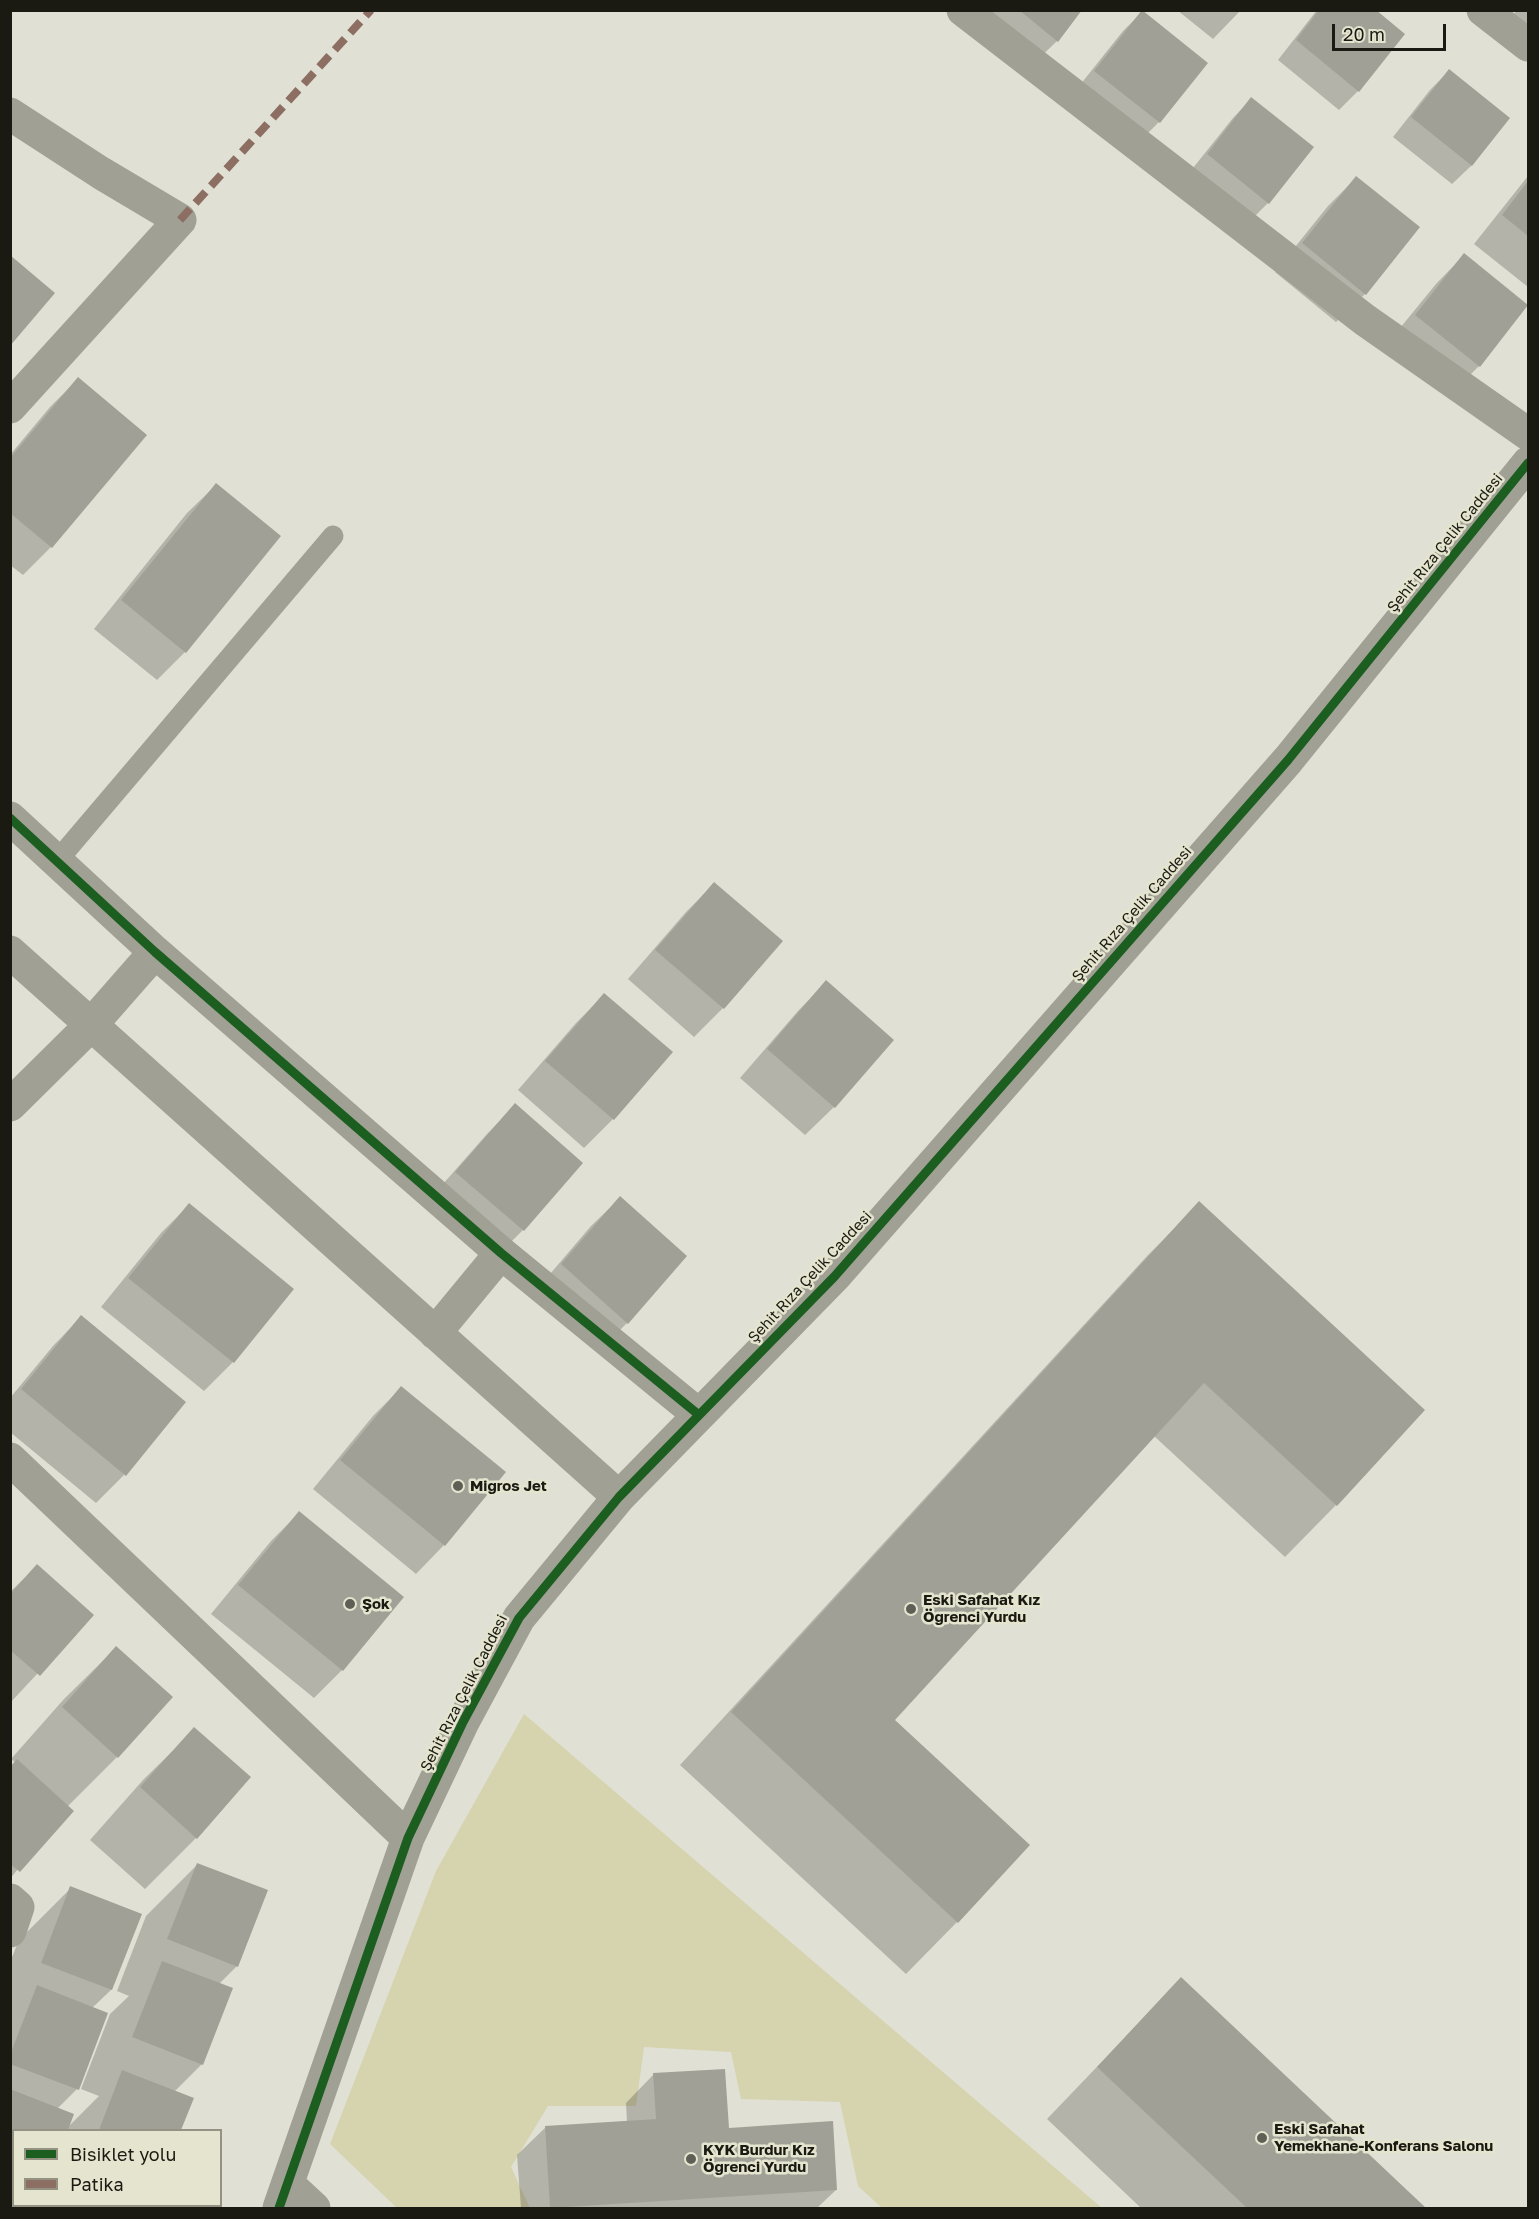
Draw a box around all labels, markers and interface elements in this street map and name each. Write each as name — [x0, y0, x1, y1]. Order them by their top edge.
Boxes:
scale bar — [1335, 12, 1449, 50]
text: 20 m — [1343, 23, 1385, 45]
street label: Şehit Rıza Çelik Caddesi — [1384, 470, 1506, 616]
street label: Şehit Rıza Çelik Caddesi — [1068, 843, 1196, 985]
street label: Şehit Rıza Çelik Caddesi — [744, 1208, 876, 1346]
place label: Migros Jet — [470, 1477, 547, 1495]
marker: Migros Jet — [451, 1479, 465, 1493]
place label: Eski Safahat Kız Öğrenci Yurdu — [923, 1591, 1040, 1626]
place label: Şok — [362, 1595, 390, 1613]
marker: Şok — [343, 1597, 357, 1611]
marker: Eski Safahat Kız Öğrenci Yurdu — [904, 1602, 918, 1616]
street label: Şehit Rıza Çelik Caddesi — [417, 1612, 511, 1774]
place label: Eski Safahat Yemekhane-Konferans Salonu — [1274, 2120, 1493, 2155]
legend — [12, 2129, 222, 2207]
marker: Eski Safahat Yemekhane-Konferans Salonu — [1255, 2131, 1269, 2145]
place label: KYK Burdur Kız Öğrenci Yurdu — [703, 2141, 815, 2176]
text: Bisiklet yolu — [70, 2143, 176, 2165]
marker: KYK Burdur Kız Öğrenci Yurdu — [684, 2152, 698, 2166]
text: Patika — [70, 2173, 124, 2195]

